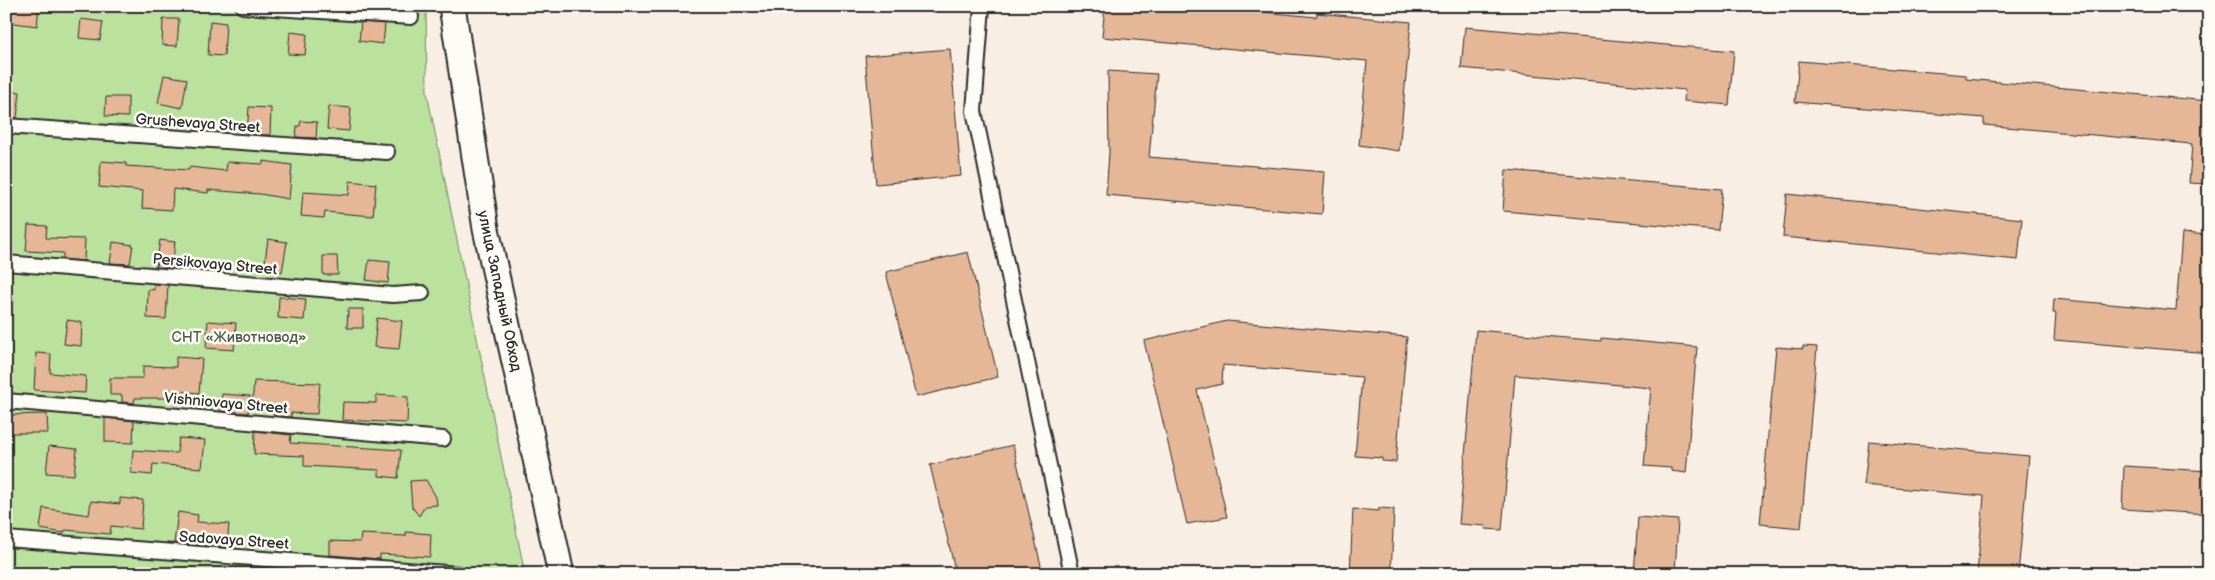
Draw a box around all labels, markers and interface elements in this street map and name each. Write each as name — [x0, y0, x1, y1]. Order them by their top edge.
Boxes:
street label: Grushevaya Street — [135, 110, 261, 137]
street label: улица Западный Обход — [473, 209, 526, 373]
street label: Persikovaya Street — [152, 250, 278, 279]
park label: СНТ «Животновод» — [172, 328, 306, 347]
street label: Vishniovaya Street — [163, 389, 289, 418]
street label: Sadovaya Street — [178, 527, 290, 554]

